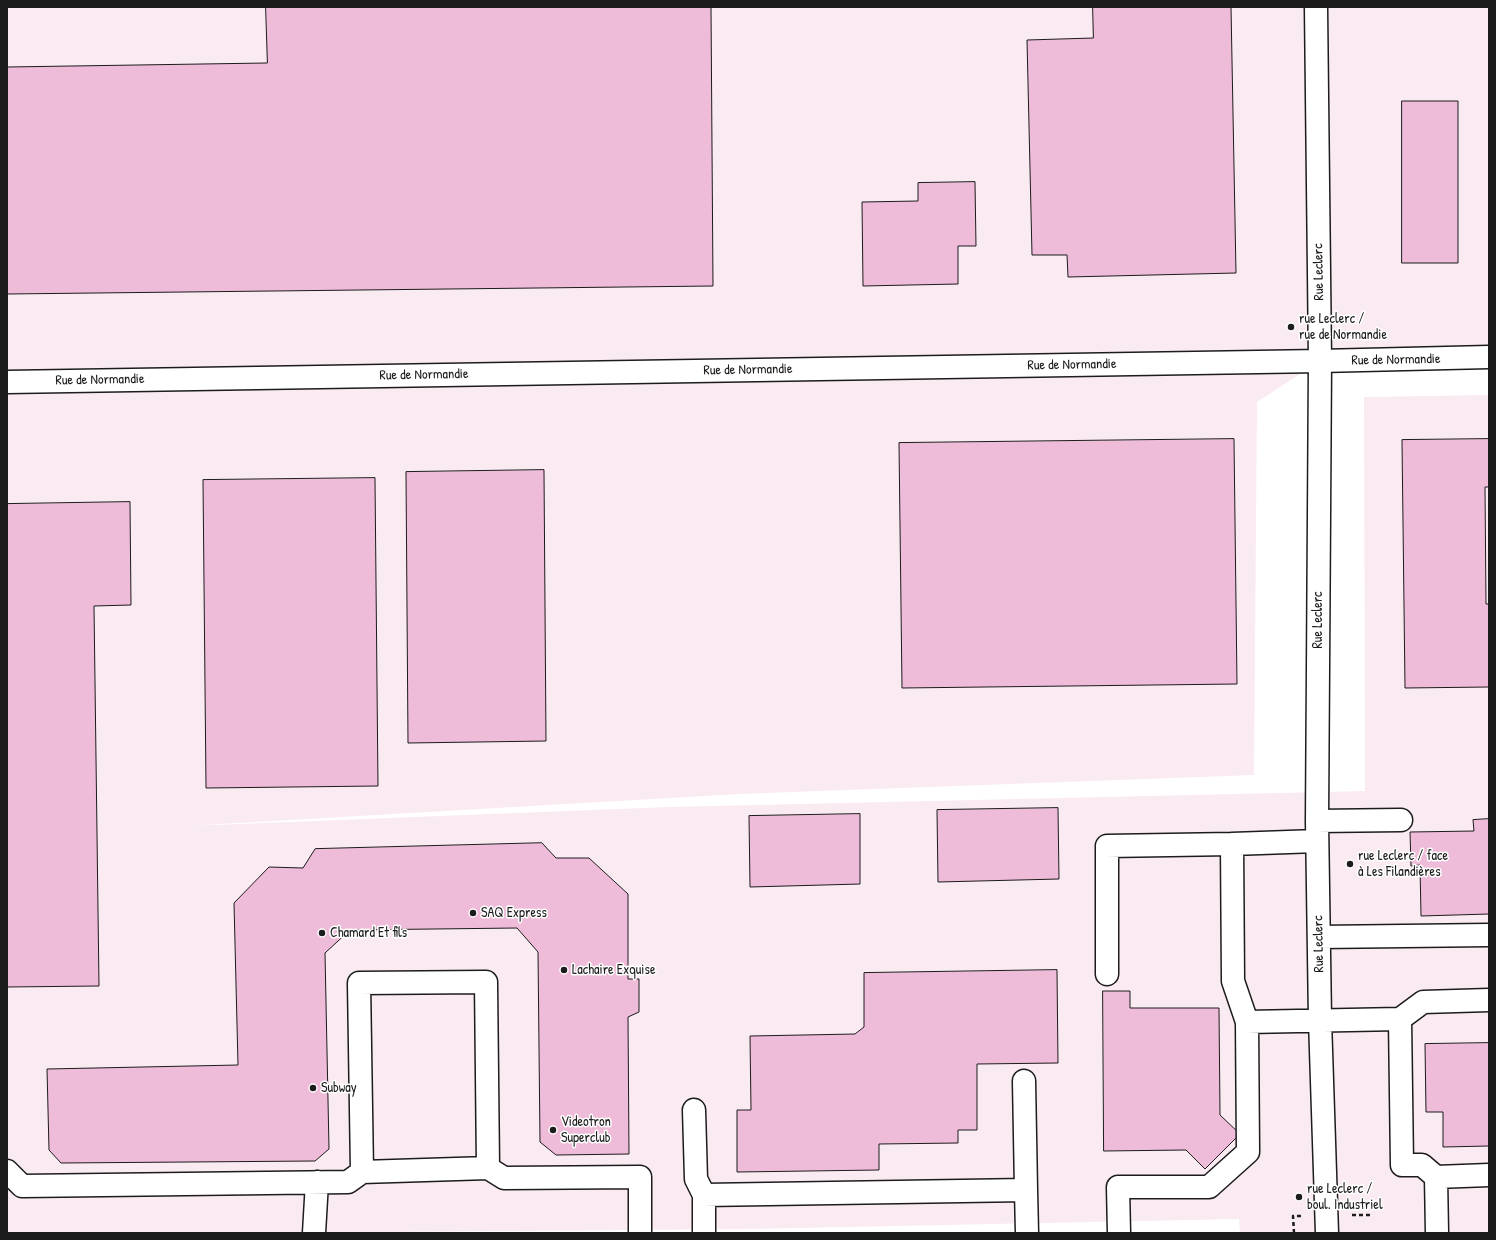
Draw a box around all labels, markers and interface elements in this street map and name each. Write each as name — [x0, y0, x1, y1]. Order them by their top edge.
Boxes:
street label: Rue Leclerc — [1310, 243, 1328, 301]
place label: rue Leclerc / rue de Normandie — [1299, 311, 1387, 344]
marker: rue Leclerc / rue de Normandie — [1286, 322, 1296, 332]
street label: Rue de Normandie — [1351, 351, 1441, 369]
street label: Rue de Normandie — [1027, 356, 1117, 374]
street label: Rue de Normandie — [703, 361, 793, 379]
street label: Rue de Normandie — [379, 366, 469, 384]
street label: Rue de Normandie — [55, 371, 145, 389]
street label: Rue Leclerc — [1310, 591, 1326, 649]
place label: rue Leclerc / face à Les Filandières — [1358, 848, 1448, 880]
marker: rue Leclerc / face à Les Filandières — [1345, 859, 1355, 869]
place label: SAQ Express — [481, 905, 547, 921]
marker: SAQ Express — [468, 908, 478, 918]
street label: Rue Leclerc — [1310, 915, 1328, 973]
place label: Chamard Et fils — [330, 925, 407, 941]
marker: Chamard Et fils — [317, 928, 327, 938]
place label: Lachaire Exquise — [572, 962, 655, 978]
marker: Lachaire Exquise — [559, 965, 569, 975]
place label: Subway — [321, 1080, 357, 1096]
marker: Subway — [308, 1083, 318, 1093]
place label: Videotron Superclub — [561, 1114, 611, 1146]
marker: Videotron Superclub — [548, 1125, 558, 1135]
place label: rue Leclerc / boul. Industriel — [1307, 1181, 1383, 1214]
marker: rue Leclerc / boul. Industriel — [1294, 1192, 1304, 1202]

